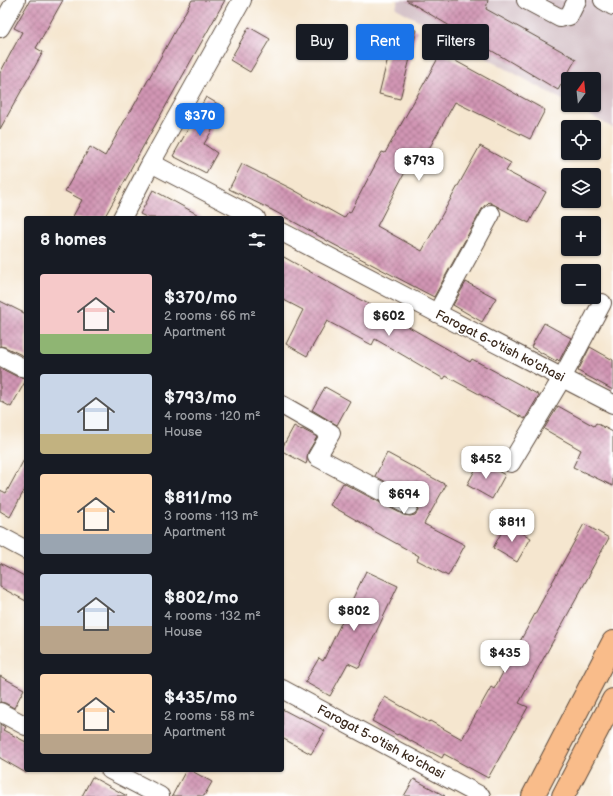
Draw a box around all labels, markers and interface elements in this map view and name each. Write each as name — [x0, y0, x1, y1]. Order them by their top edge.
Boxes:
chip: Buy — [296, 24, 348, 60]
chip: Rent — [356, 24, 414, 60]
chip: Filters — [422, 24, 489, 60]
north arrow — [561, 72, 601, 112]
map controls — [561, 72, 601, 304]
pin: $370 — [176, 103, 224, 137]
text: $370 — [184, 108, 216, 124]
button: locate — [561, 120, 601, 160]
pin: $793 — [395, 148, 443, 182]
text: $793 — [404, 153, 434, 169]
button: layers — [561, 168, 601, 208]
button: + — [561, 216, 601, 256]
icon: filters — [246, 229, 268, 251]
text: 8 homes — [40, 230, 106, 250]
button: − — [561, 264, 601, 304]
text: $370/mo — [164, 288, 237, 308]
icon: home — [72, 290, 120, 338]
pin: $602 — [365, 303, 413, 337]
street label: Farogat 6-o'tish ko'chasi — [433, 306, 567, 386]
text: 2 rooms · 66 m² — [164, 308, 256, 324]
text: $602 — [373, 308, 405, 324]
text: Apartment — [164, 324, 225, 340]
text: $793/mo — [164, 388, 237, 408]
icon: home — [72, 390, 120, 438]
text: 4 rooms · 120 m² — [164, 408, 261, 424]
text: House — [164, 424, 202, 440]
pin: $452 — [462, 446, 510, 480]
text: $452 — [470, 451, 502, 467]
pin: $694 — [380, 481, 428, 515]
text: $694 — [388, 486, 420, 502]
text: $811/mo — [164, 488, 232, 508]
icon: home — [72, 490, 120, 538]
text: 3 rooms · 113 m² — [164, 508, 258, 524]
pin: $811 — [488, 509, 536, 543]
text: $811 — [498, 514, 526, 530]
text: Apartment — [164, 524, 225, 540]
text: $802/mo — [164, 588, 238, 608]
icon: home — [72, 590, 120, 638]
pin: $802 — [330, 598, 378, 632]
text: $802 — [338, 603, 370, 619]
text: 4 rooms · 132 m² — [164, 608, 261, 624]
text: House — [164, 624, 202, 640]
pin: $435 — [481, 640, 529, 674]
text: $435 — [489, 645, 521, 661]
text: $435/mo — [164, 688, 237, 708]
icon: home — [72, 690, 120, 738]
street label: Farogat 5-o'tish ko'chasi — [314, 702, 448, 782]
text: 2 rooms · 58 m² — [164, 708, 255, 724]
text: Apartment — [164, 724, 225, 740]

